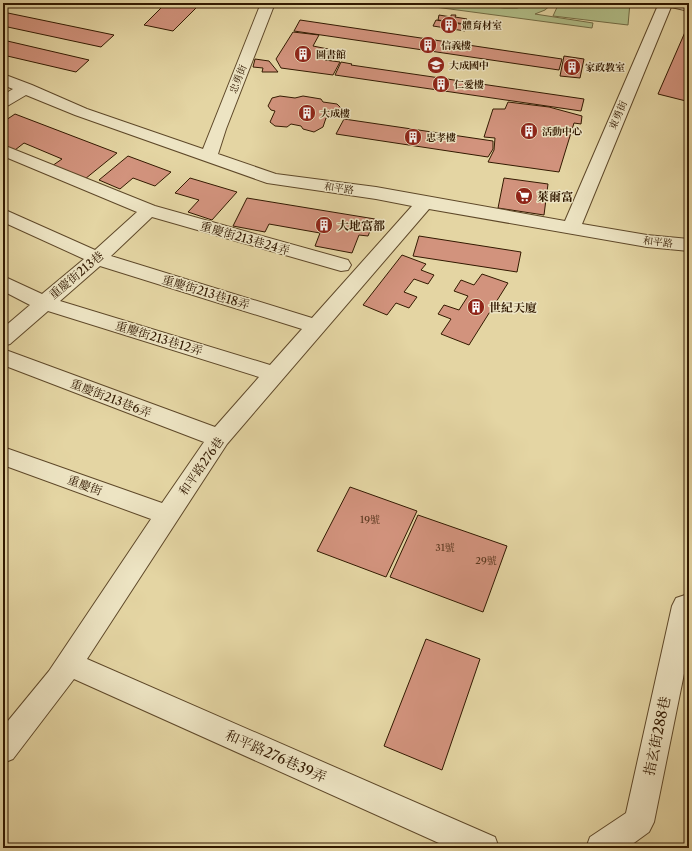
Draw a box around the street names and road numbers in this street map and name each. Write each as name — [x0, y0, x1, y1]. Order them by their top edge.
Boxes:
street label: 忠勇街 — [226, 63, 250, 95]
street label: 東勇街 — [606, 99, 630, 131]
street label: 和平路 — [323, 179, 355, 197]
street label: 重慶街213巷24弄 — [199, 218, 291, 258]
street label: 和平路 — [642, 234, 674, 250]
street label: 重慶街213巷 — [46, 248, 106, 302]
street label: 重慶街213巷18弄 — [160, 272, 252, 312]
street label: 重慶街213巷12弄 — [114, 318, 204, 358]
street label: 重慶街213巷6弄 — [68, 376, 154, 420]
street label: 和平路276巷 — [175, 434, 227, 498]
street label: 重慶街 — [66, 472, 105, 499]
street label: 指玄街288巷 — [640, 695, 674, 777]
street label: 和平路276巷39弄 — [223, 726, 329, 786]

